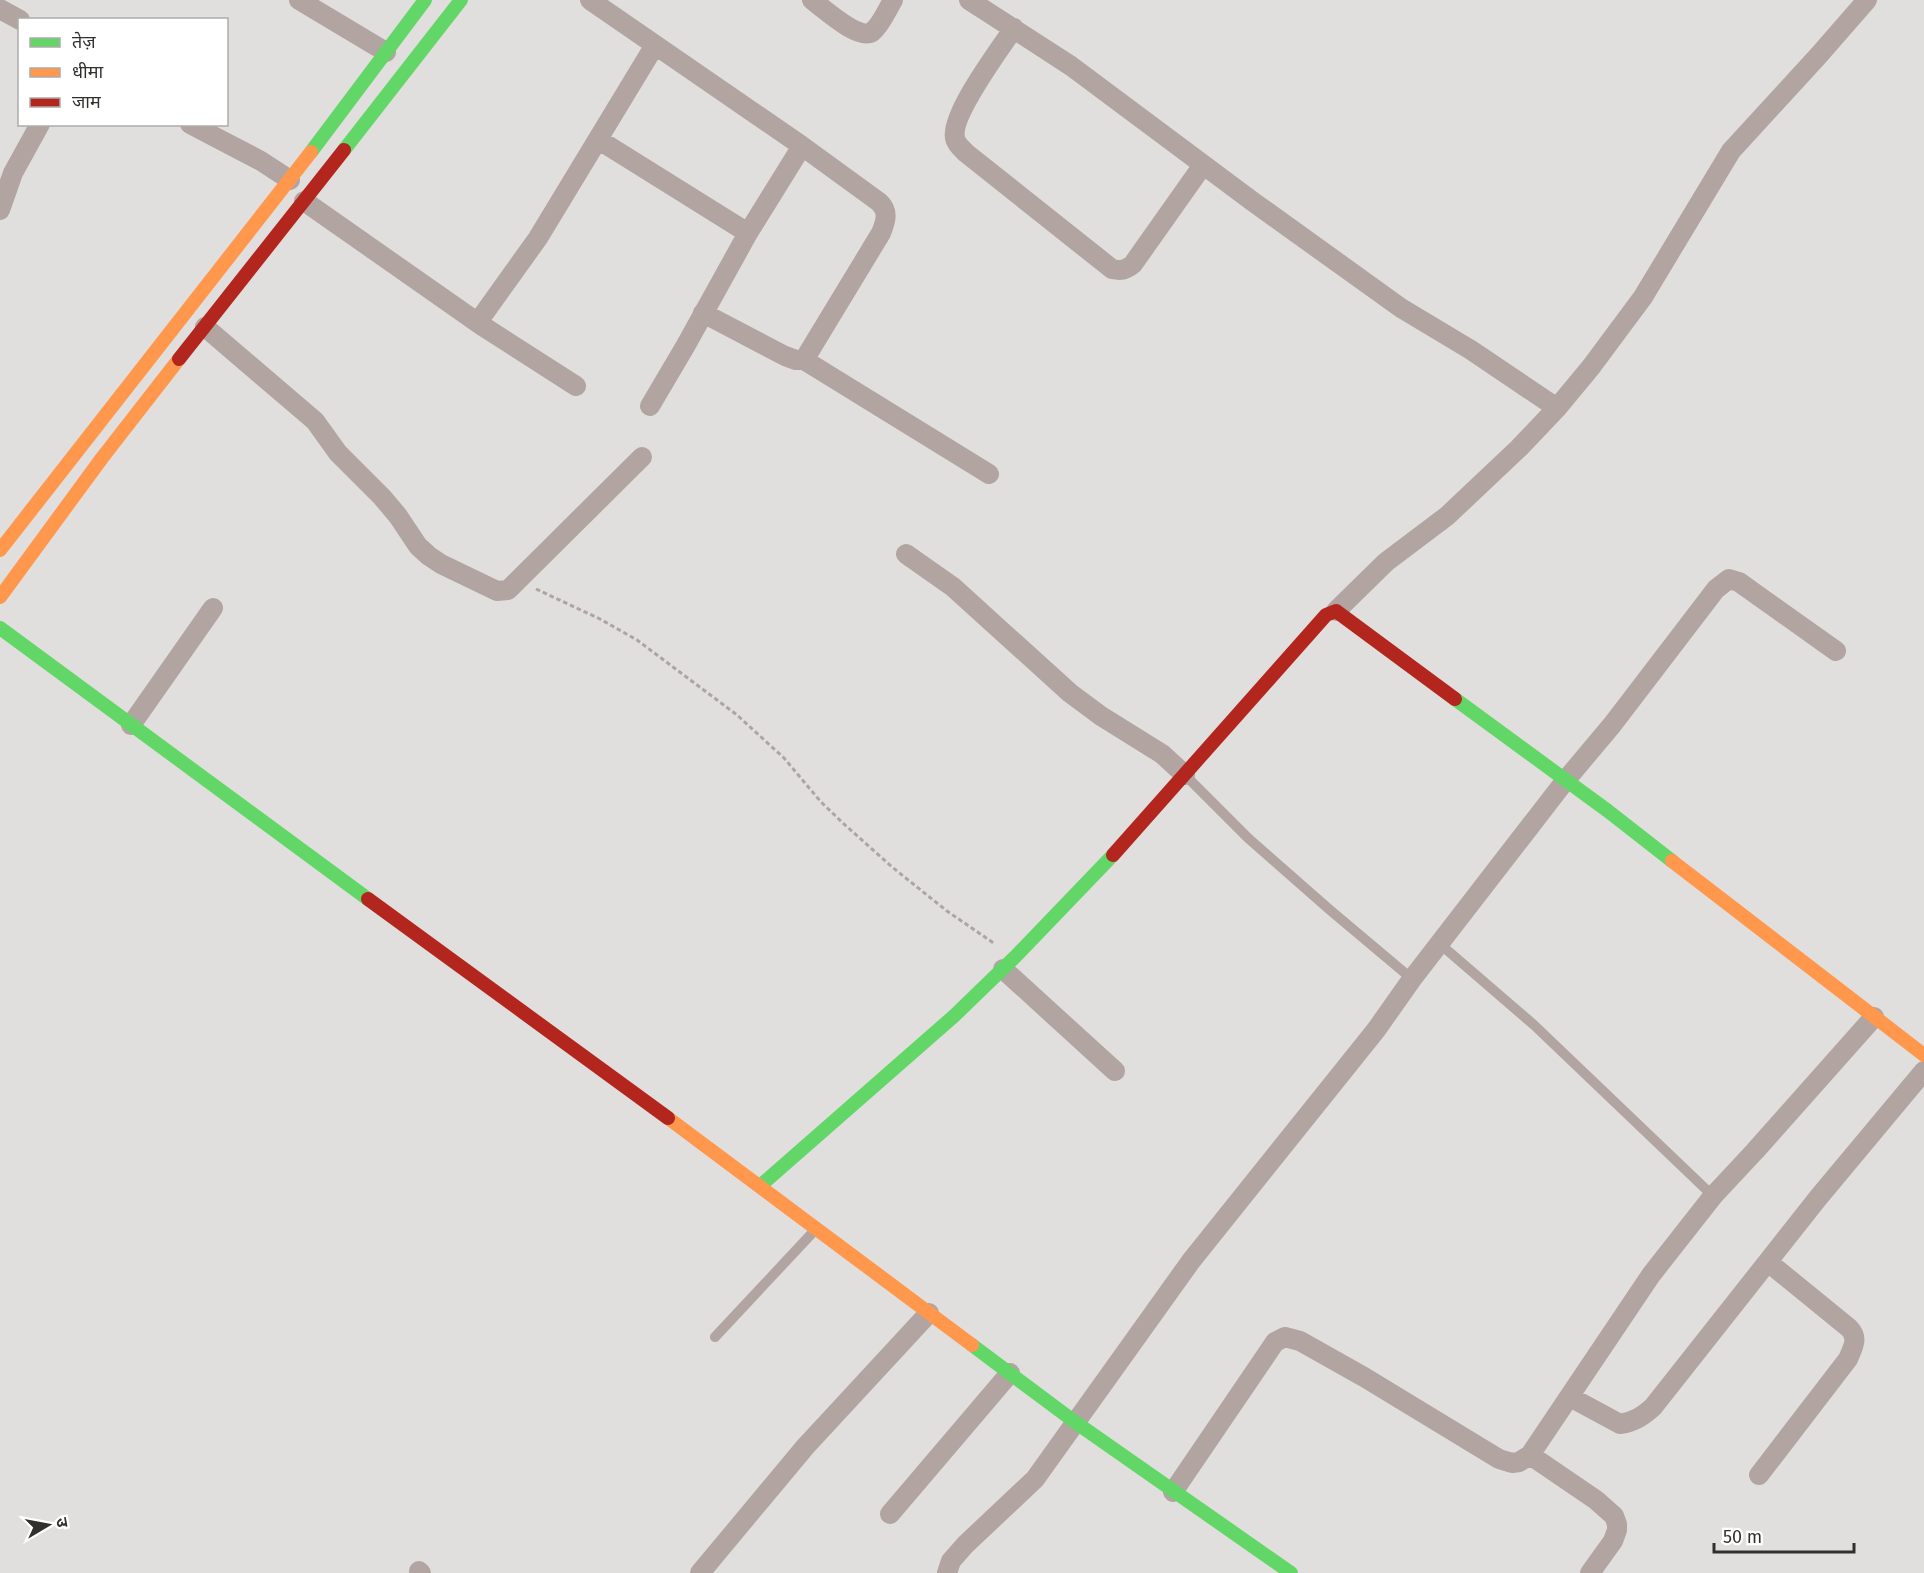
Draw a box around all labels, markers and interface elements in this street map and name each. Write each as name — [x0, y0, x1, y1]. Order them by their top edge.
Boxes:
legend — [18, 18, 228, 126]
text: तेज़ — [72, 31, 96, 53]
text: धीमा — [72, 61, 103, 83]
text: जाम — [72, 91, 102, 113]
north arrow — [18, 1495, 78, 1555]
text: उ — [52, 1516, 73, 1529]
scale bar — [1714, 1516, 1854, 1554]
text: 50 m — [1723, 1526, 1762, 1548]

